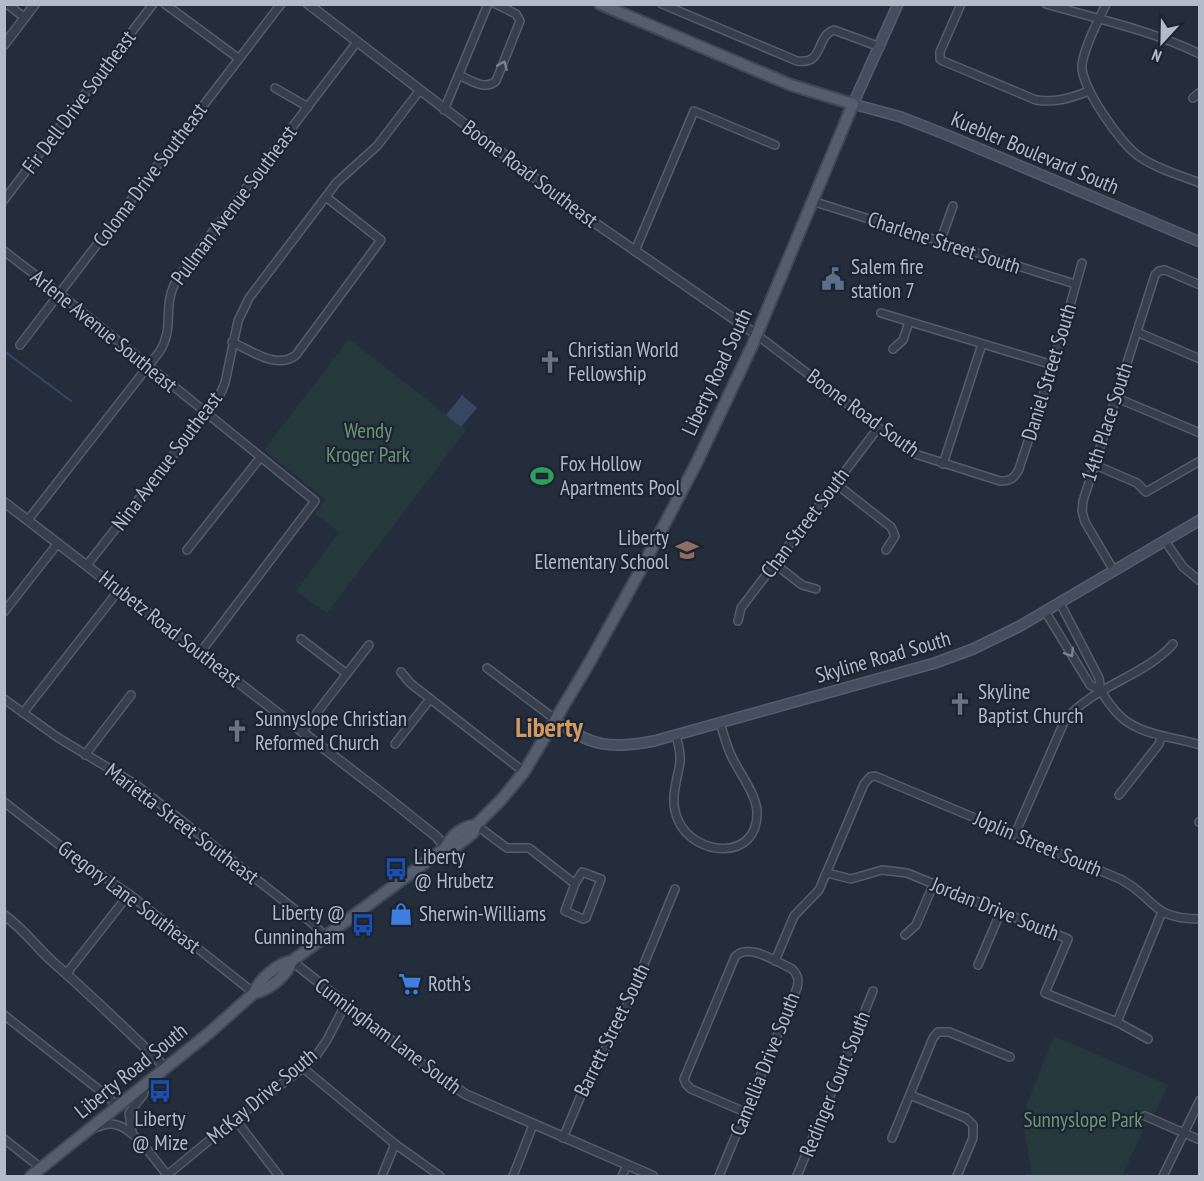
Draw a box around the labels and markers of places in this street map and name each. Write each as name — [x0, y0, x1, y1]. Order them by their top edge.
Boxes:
place label: Salem fire station 7 — [851, 253, 924, 304]
public building icon: Salem fire station 7 — [820, 266, 846, 292]
place label: Christian World Fellowship — [568, 336, 679, 387]
church icon: Christian World Fellowship — [537, 349, 563, 375]
place label: Fox Hollow Apartments Pool — [560, 450, 680, 501]
sports icon: Fox Hollow Apartments Pool — [529, 463, 555, 489]
place label: Liberty Elementary School — [534, 524, 669, 575]
school or university icon: Liberty Elementary School — [674, 537, 700, 563]
place label: Skyline Baptist Church — [978, 678, 1084, 729]
church icon: Skyline Baptist Church — [947, 691, 973, 717]
place label: Sunnyslope Christian Reformed Church — [255, 705, 407, 756]
church icon: Sunnyslope Christian Reformed Church — [224, 718, 250, 744]
place label: Liberty @ Hrubetz — [414, 843, 494, 894]
bus stop icon: Liberty @ Hrubetz — [383, 856, 409, 882]
place label: Liberty @ Cunningham — [254, 899, 345, 950]
place label: Sherwin-Williams — [419, 900, 546, 927]
shop icon: Sherwin-Williams — [388, 901, 414, 927]
bus stop icon: Liberty @ Cunningham — [350, 912, 376, 938]
place label: Roth's — [428, 970, 471, 997]
supermarket icon: Roth's — [397, 971, 423, 997]
bus stop icon: Liberty @ Mize — [147, 1078, 173, 1104]
place label: Liberty @ Mize — [132, 1105, 188, 1156]

